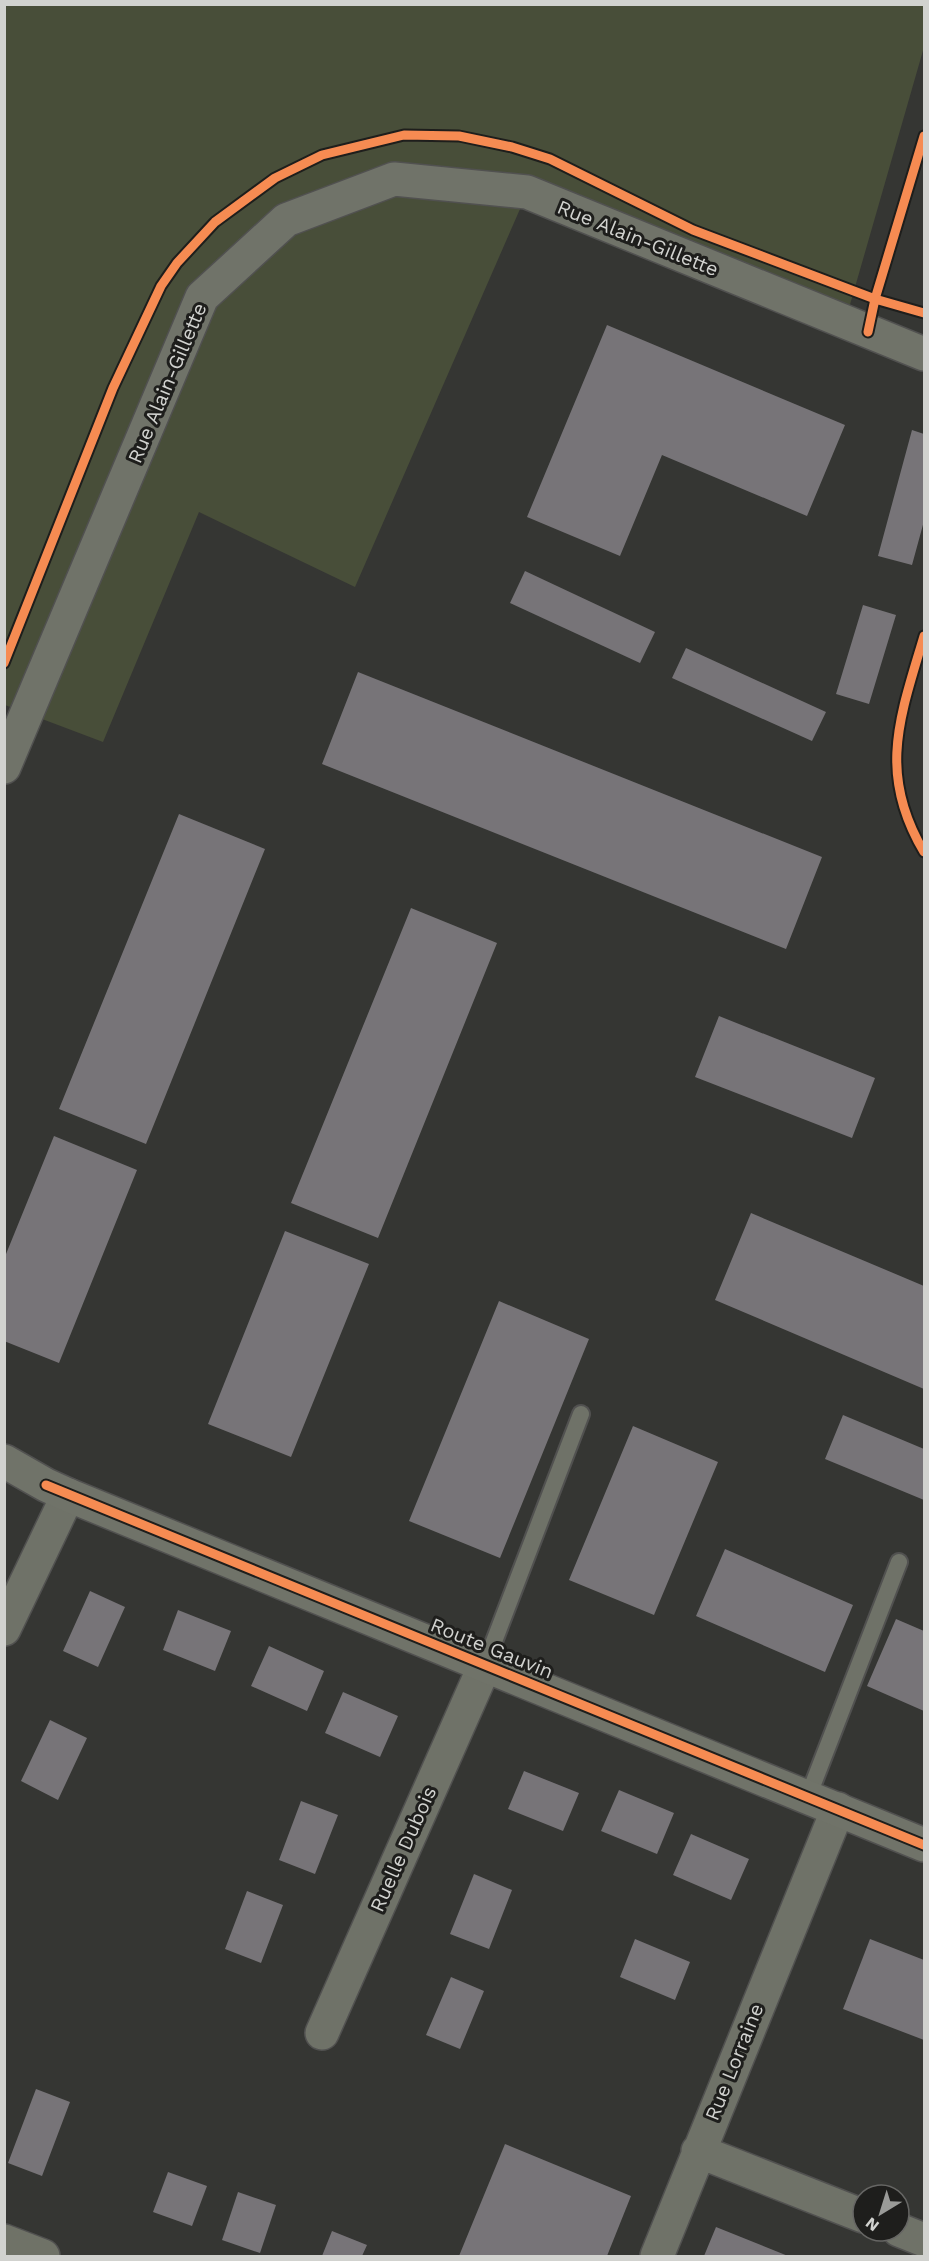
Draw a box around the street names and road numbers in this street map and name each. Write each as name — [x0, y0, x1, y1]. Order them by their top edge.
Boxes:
street label: Rue Alain-Gillette — [554, 195, 722, 281]
street label: Rue Alain-Gillette — [122, 299, 212, 467]
street label: Route Gauvin — [427, 1612, 557, 1684]
street label: Ruelle Dubois — [365, 1783, 441, 1915]
street label: Rue Lorraine — [700, 2000, 768, 2124]

